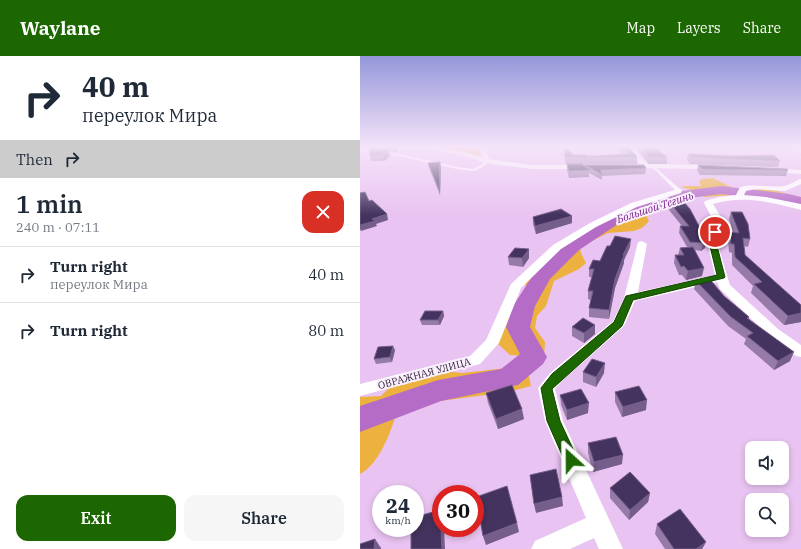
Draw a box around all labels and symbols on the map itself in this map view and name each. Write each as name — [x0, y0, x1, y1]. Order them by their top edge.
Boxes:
water label: Большой Тегинь — [614, 188, 695, 226]
pin — [698, 215, 732, 249]
street label: ОВРАЖНАЯ УЛИЦА — [376, 355, 472, 392]
position arrow — [550, 439, 592, 481]
speed limit sign: 30 — [432, 485, 484, 537]

